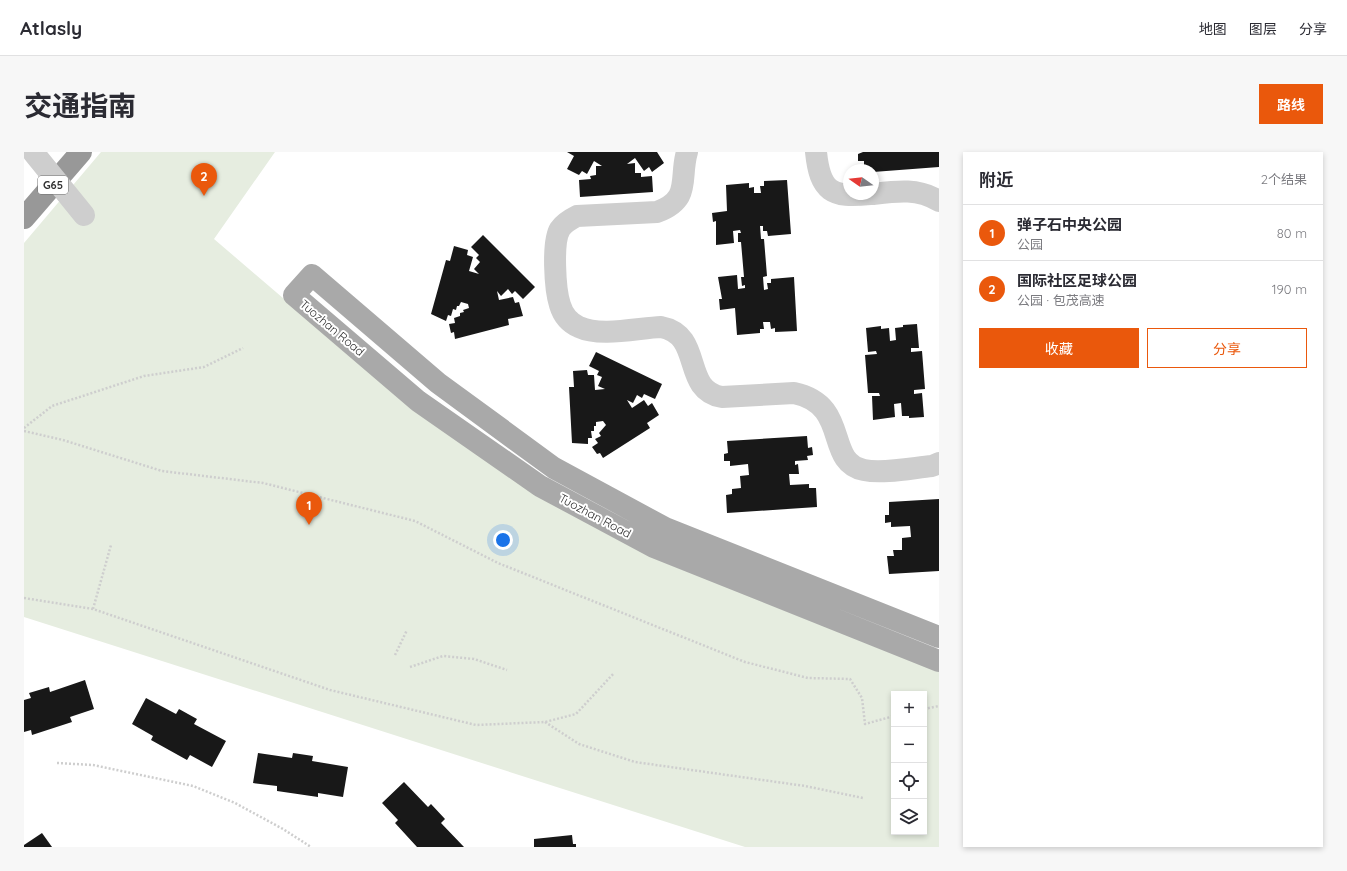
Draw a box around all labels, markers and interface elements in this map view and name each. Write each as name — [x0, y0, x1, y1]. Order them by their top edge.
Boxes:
text: Atlasly — [20, 16, 82, 40]
text: 地图 — [1199, 20, 1227, 38]
text: 图层 — [1249, 20, 1277, 38]
text: 分享 — [1299, 20, 1327, 38]
button: 路线 — [1259, 84, 1323, 124]
text: 交通指南 — [24, 88, 136, 123]
pin: 2 — [191, 163, 217, 196]
north arrow — [843, 164, 879, 200]
text: 附近 — [979, 169, 1013, 190]
text: 2个结果 — [1261, 171, 1307, 187]
road number: G65 — [38, 176, 68, 194]
text: 弹子石中央公园 — [1017, 215, 1122, 234]
text: 1 — [989, 225, 995, 241]
text: 80 m — [1277, 225, 1307, 241]
text: 公园 — [1017, 236, 1043, 252]
text: 国际社区足球公园 — [1017, 271, 1137, 290]
text: 2 — [988, 281, 996, 297]
text: 190 m — [1272, 281, 1307, 297]
text: 公园 · 包茂高速 — [1017, 292, 1105, 308]
street label: Tuozhan Road — [297, 296, 368, 359]
button: 收藏 — [979, 328, 1139, 368]
button: 分享 — [1147, 328, 1307, 368]
street label: Tuozhan Road — [557, 490, 634, 541]
pin: 1 — [296, 492, 322, 525]
your location — [493, 530, 513, 550]
map controls — [891, 691, 927, 835]
button: + — [891, 691, 927, 727]
button: − — [891, 727, 927, 763]
button: locate — [891, 763, 927, 799]
button: layers — [891, 799, 927, 835]

